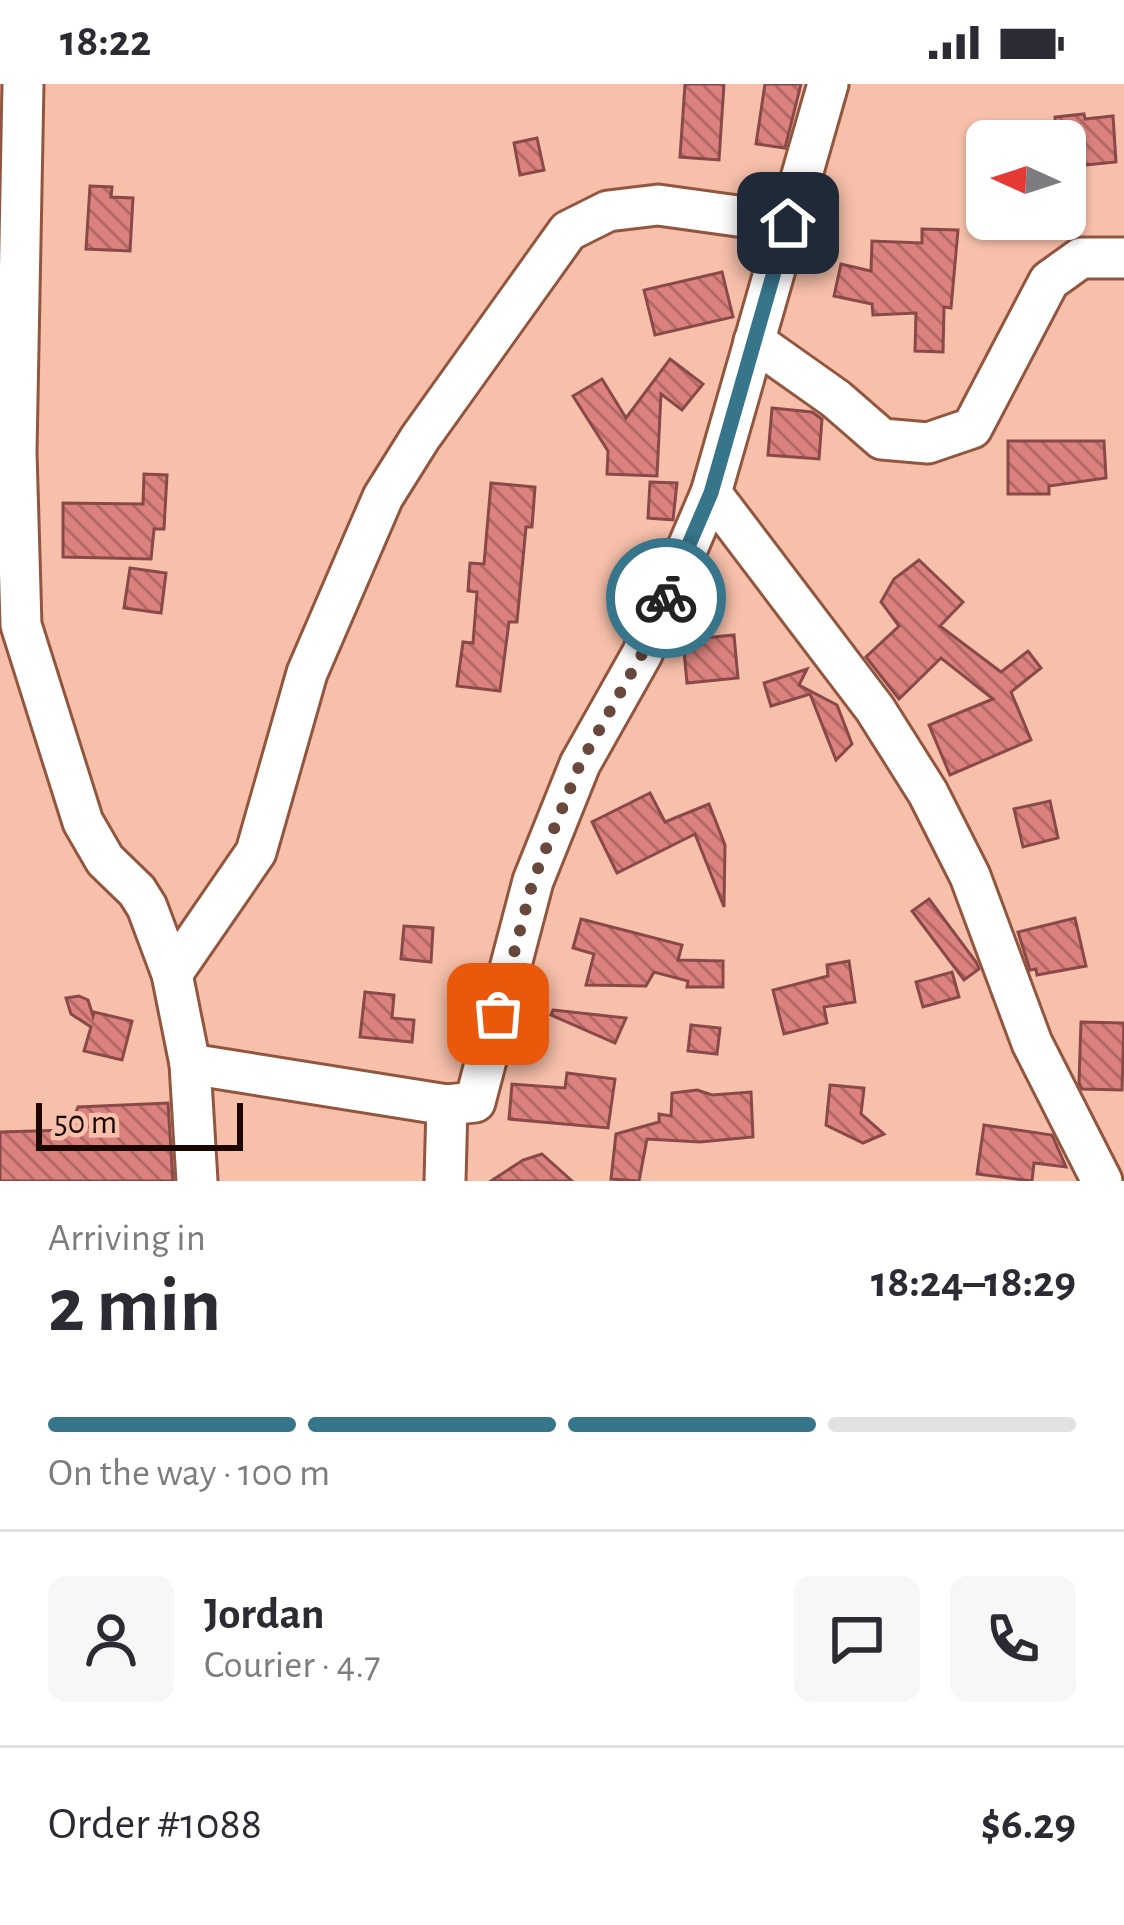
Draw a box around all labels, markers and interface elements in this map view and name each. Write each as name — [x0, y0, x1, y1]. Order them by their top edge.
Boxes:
text: 18:22 — [60, 19, 151, 64]
north arrow — [966, 120, 1086, 240]
map controls — [966, 120, 1086, 240]
pin — [737, 172, 839, 274]
icon: home — [755, 190, 821, 256]
courier — [606, 538, 726, 658]
icon: bike — [633, 565, 699, 631]
pin — [447, 963, 549, 1065]
icon: bag — [465, 981, 531, 1047]
scale bar — [36, 1097, 243, 1150]
text: 50 m — [54, 1107, 117, 1140]
text: Arriving in — [48, 1219, 206, 1258]
text: 18:24–18:29 — [871, 1260, 1076, 1305]
text: 2 min — [48, 1268, 221, 1346]
text: On the way · 100 m — [48, 1454, 330, 1493]
button: person — [48, 1576, 174, 1702]
button: chat — [794, 1576, 920, 1702]
button: phone — [950, 1576, 1076, 1702]
text: Jordan — [204, 1592, 325, 1637]
text: Courier · 4.7 — [204, 1646, 381, 1685]
text: Order #1088 — [48, 1802, 262, 1847]
text: $6.29 — [981, 1802, 1076, 1847]

